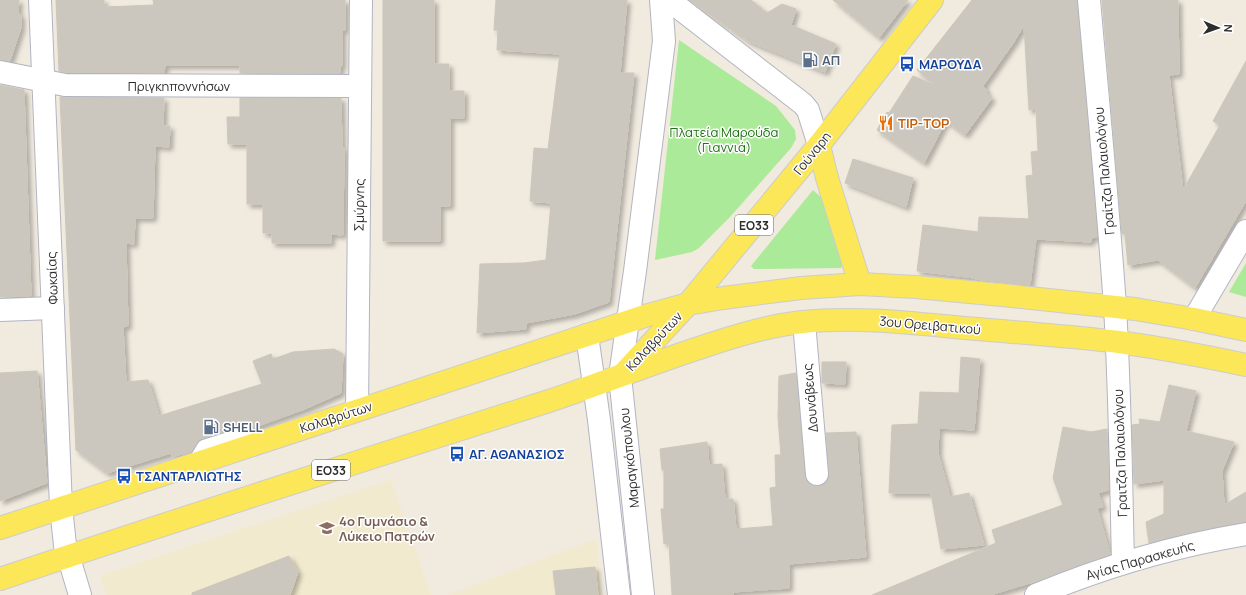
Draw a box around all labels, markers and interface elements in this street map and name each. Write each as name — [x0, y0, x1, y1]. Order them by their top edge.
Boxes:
north arrow — [1198, 8, 1238, 48]
text: N — [1221, 24, 1236, 33]
fuel station icon: ΑΠ — [801, 51, 819, 69]
place label: ΑΠ — [822, 51, 840, 69]
bus stop icon: ΜΑΡΟΥΔΑ — [898, 55, 916, 73]
place label: ΜΑΡΟΥΔΑ — [919, 55, 982, 73]
street label: Πριγκηποννήσων — [128, 77, 231, 95]
street label: Γραίτζα Παλαιολόγου — [1089, 106, 1119, 236]
restaurant icon: TIP-TOP — [877, 114, 895, 132]
place label: TIP-TOP — [898, 114, 949, 132]
park label: Πλατεία Μαρούδα (Γιαννιά) — [670, 123, 778, 156]
street label: Γούναρη — [789, 128, 835, 178]
street label: Σμύρνης — [350, 178, 368, 232]
road number: ΕΟ33 — [735, 215, 773, 235]
street label: Φωκαίας — [42, 251, 62, 305]
street label: Καλαβρύτων — [622, 307, 686, 375]
street label: 3ου Ορειβατικού — [879, 312, 981, 338]
street label: Δουνάβεως — [798, 363, 822, 433]
street label: Γραιτζα Παλαιολόγου — [1109, 389, 1131, 517]
street label: Καλαβρύτων — [297, 397, 375, 437]
street label: Μαραγκόπουλου — [615, 407, 643, 509]
fuel station icon: SHELL — [202, 418, 220, 436]
place label: SHELL — [223, 418, 262, 436]
bus stop icon: ΑΓ. ΑΘΑΝΑΣΙΟΣ — [448, 445, 466, 463]
place label: ΑΓ. ΑΘΑΝΑΣΙΟΣ — [469, 445, 565, 463]
road number: ΕΟ33 — [312, 460, 350, 480]
bus stop icon: ΤΣΑΝΤΑΡΛΙΩΤΗΣ — [115, 467, 133, 485]
place label: ΤΣΑΝΤΑΡΛΙΩΤΗΣ — [136, 467, 242, 485]
place label: 4ο Γυμνάσιο & Λύκειο Πατρών — [339, 512, 435, 545]
school or university icon: 4ο Γυμνάσιο & Λύκειο Πατρών — [318, 519, 336, 537]
street label: Αγίας Παρασκευής — [1084, 536, 1196, 584]

